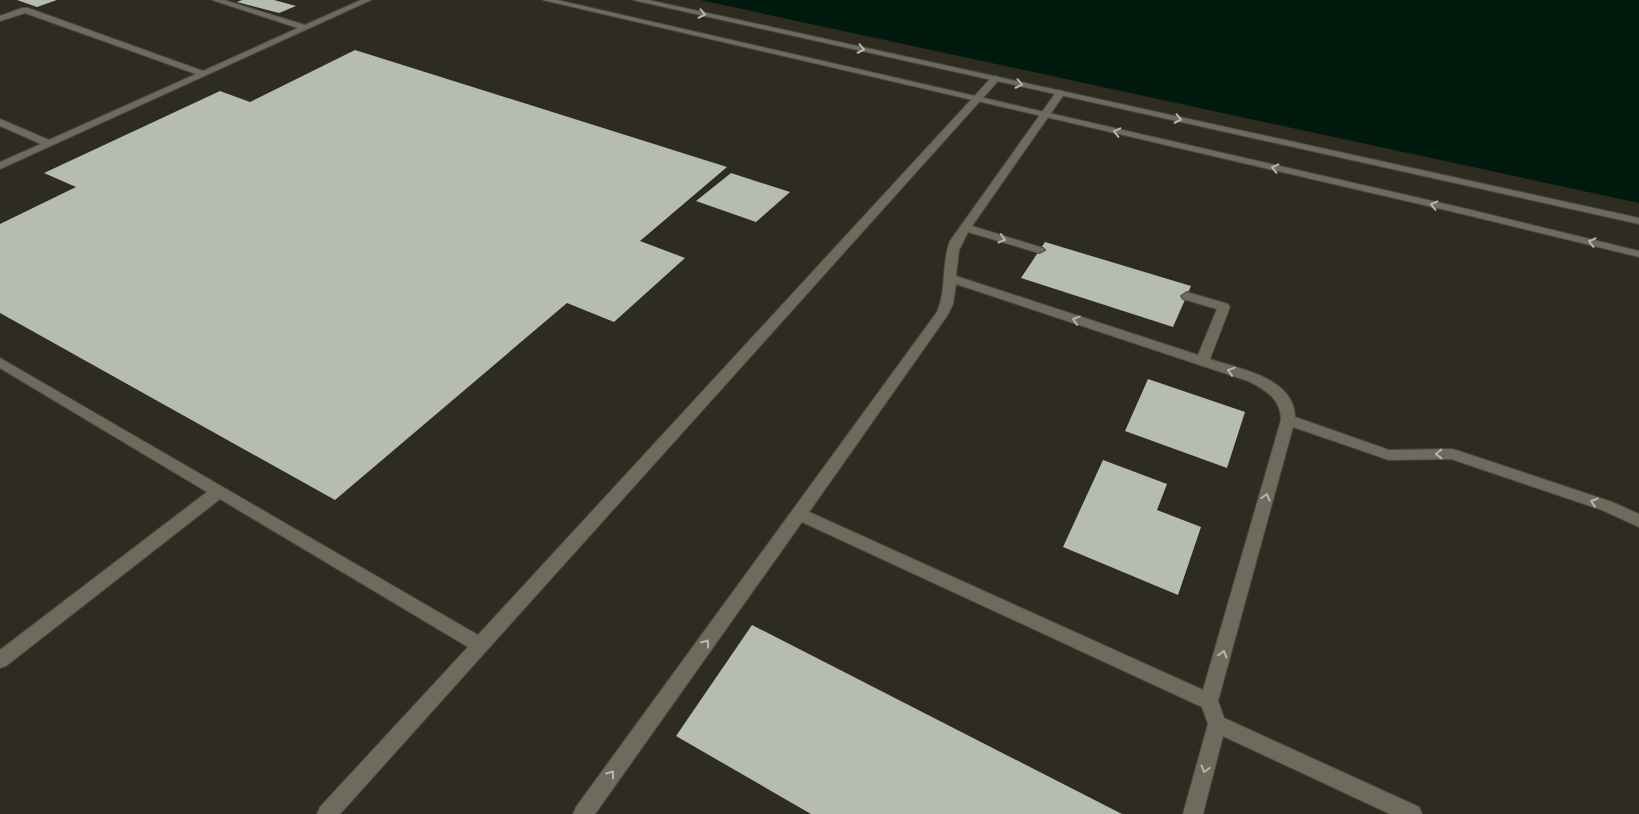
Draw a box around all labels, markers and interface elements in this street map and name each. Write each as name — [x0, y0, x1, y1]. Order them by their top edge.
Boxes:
one-way arrow — [697, 8, 706, 19]
one-way arrow — [856, 43, 865, 54]
one-way arrow — [1015, 78, 1024, 89]
one-way arrow — [1174, 113, 1182, 124]
one-way arrow — [1112, 127, 1121, 138]
one-way arrow — [1271, 163, 1280, 174]
one-way arrow — [1429, 200, 1438, 211]
one-way arrow — [998, 233, 1006, 243]
one-way arrow — [1587, 237, 1596, 248]
one-way arrow — [1073, 316, 1081, 326]
one-way arrow — [1227, 367, 1236, 377]
one-way arrow — [1435, 449, 1443, 459]
one-way arrow — [1261, 494, 1271, 502]
one-way arrow — [1591, 498, 1599, 508]
one-way arrow — [700, 639, 709, 648]
one-way arrow — [1217, 650, 1227, 658]
one-way arrow — [1200, 765, 1211, 774]
one-way arrow — [605, 771, 614, 780]

